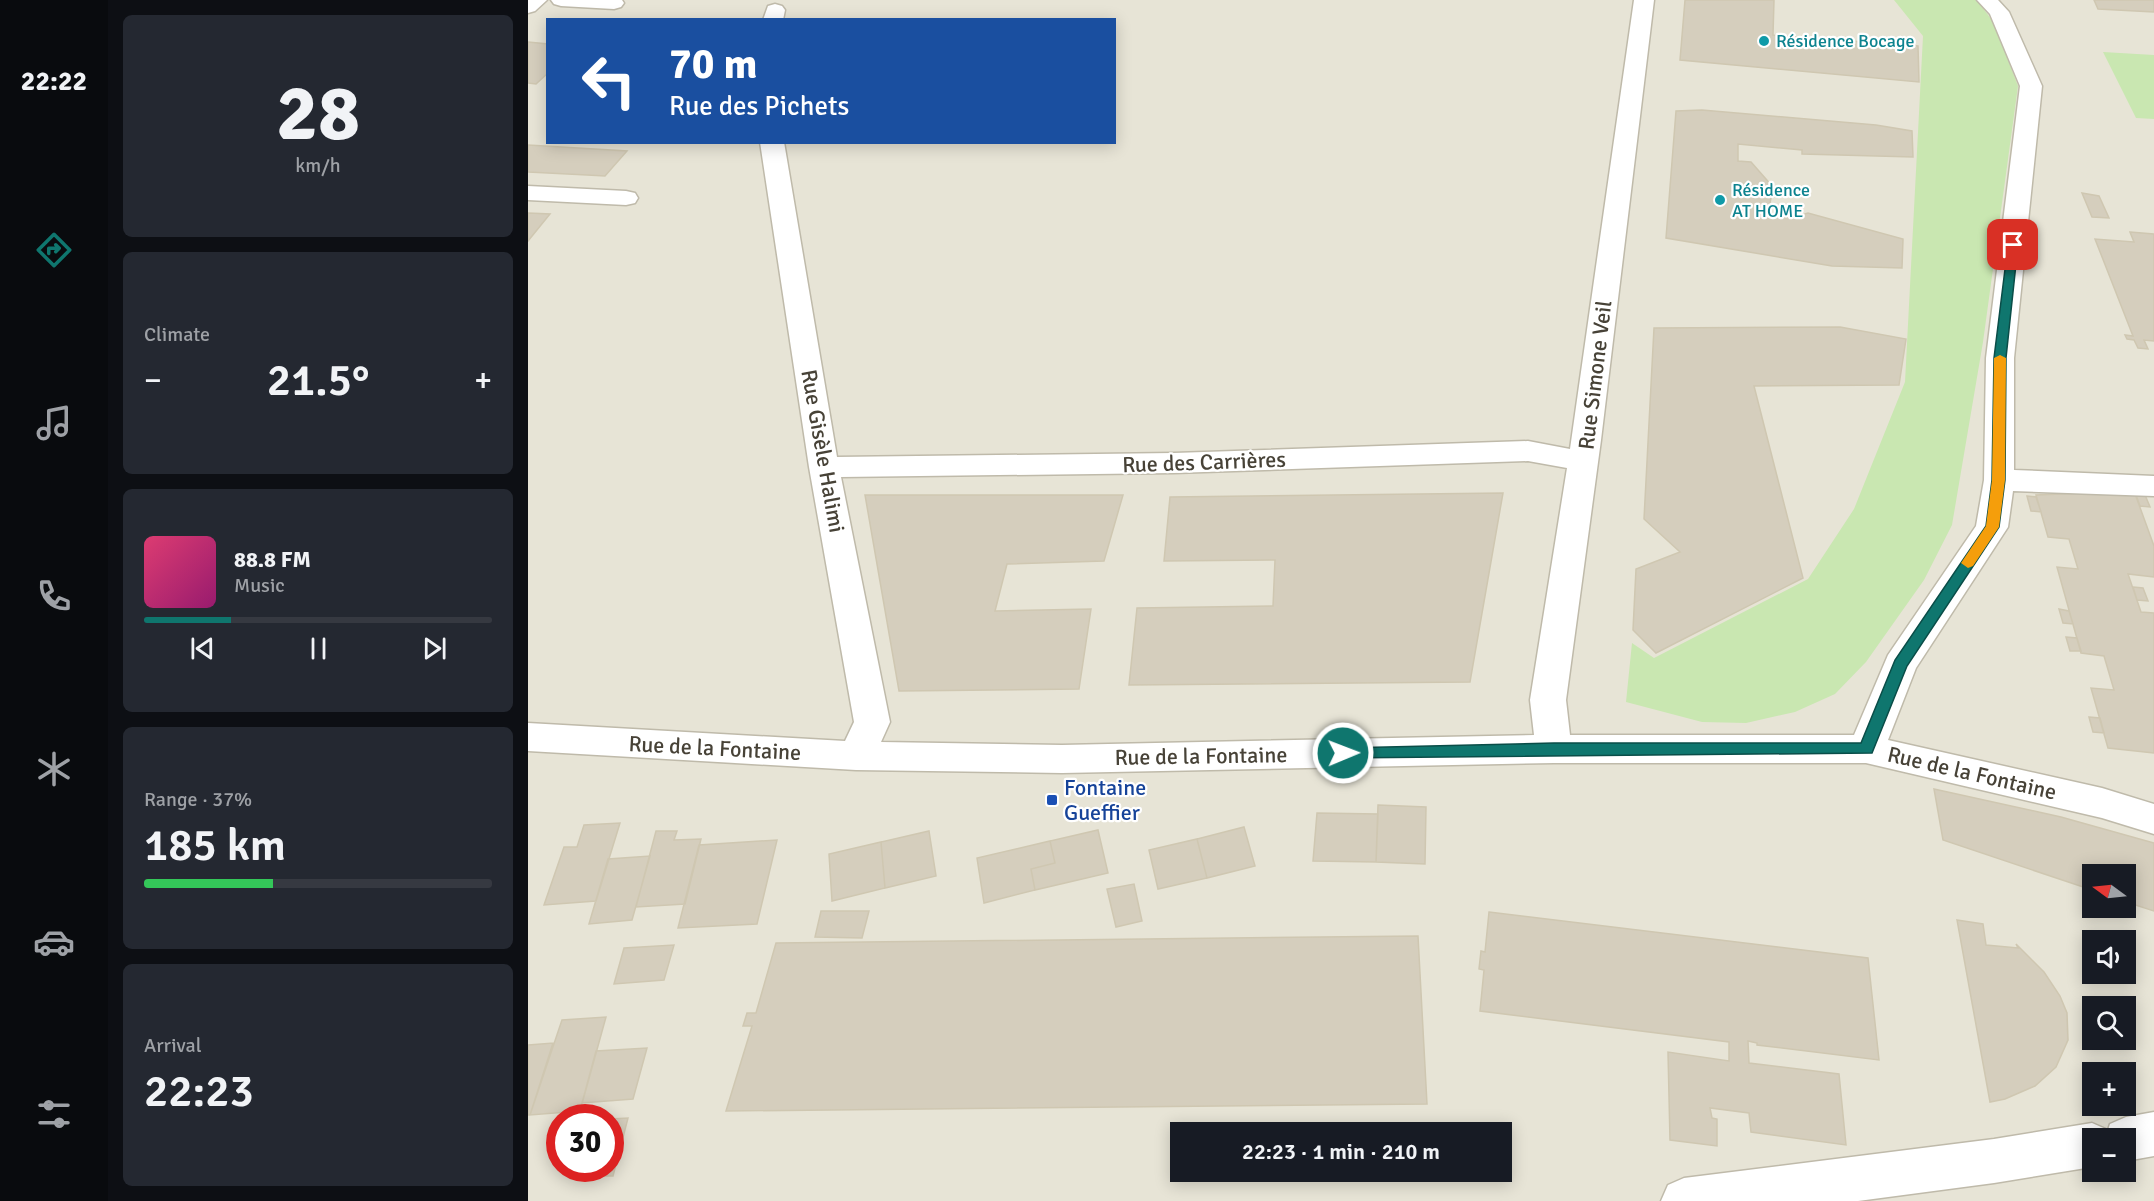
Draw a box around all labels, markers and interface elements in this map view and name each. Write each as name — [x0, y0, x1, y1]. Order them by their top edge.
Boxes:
place label: Résidence Bocage — [1776, 30, 1914, 52]
marker: Résidence Bocage — [1757, 34, 1771, 48]
text: 70 m — [669, 39, 758, 90]
icon: left — [570, 42, 648, 120]
text: 22:22 — [21, 65, 87, 98]
text: 28 — [276, 66, 360, 162]
text: Rue des Pichets — [669, 90, 849, 123]
text: km/h — [295, 153, 341, 178]
place label: Résidence AT HOME — [1732, 179, 1810, 222]
marker: Résidence AT HOME — [1713, 193, 1727, 207]
pin — [1987, 219, 2038, 270]
icon: arrive — [1996, 228, 2029, 261]
icon: directions — [33, 229, 75, 271]
street label: Rue Simone Veil — [1572, 299, 1618, 451]
text: Climate — [144, 322, 210, 347]
text: 21.5° — [267, 353, 369, 408]
text: − — [144, 360, 162, 401]
text: + — [474, 360, 492, 401]
street label: Rue Gisèle Halimi — [795, 367, 851, 535]
icon: music — [33, 402, 75, 444]
street label: Rue des Carrières — [1122, 446, 1286, 478]
text: 88.8 FM — [234, 546, 311, 573]
text: Music — [234, 573, 285, 598]
icon: phone — [33, 575, 75, 617]
icon: previous — [186, 632, 219, 665]
icon: pause — [302, 632, 335, 665]
icon: next — [418, 632, 451, 665]
position arrow — [1311, 721, 1375, 785]
street label: Rue de la Fontaine — [628, 730, 802, 766]
street label: Rue de la Fontaine — [1885, 740, 2059, 806]
street label: Rue de la Fontaine — [1114, 741, 1288, 771]
icon: climate — [33, 748, 75, 790]
place label: Fontaine Gueffier — [1064, 774, 1146, 826]
text: Range · 37% — [144, 787, 252, 812]
marker: Fontaine Gueffier — [1045, 793, 1059, 807]
text: 185 km — [144, 818, 286, 873]
north arrow — [2082, 864, 2136, 918]
map controls — [2082, 864, 2136, 1182]
icon: car — [33, 921, 75, 963]
button: sound — [2082, 930, 2136, 984]
button: search — [2082, 996, 2136, 1050]
text: Arrival — [144, 1033, 202, 1058]
button: + — [2082, 1062, 2136, 1116]
text: 22:23 — [144, 1064, 254, 1119]
icon: filters — [33, 1093, 75, 1135]
speed limit sign: 30 — [546, 1104, 624, 1182]
button: − — [2082, 1128, 2136, 1182]
text: 22:23 · 1 min · 210 m — [1242, 1138, 1440, 1165]

